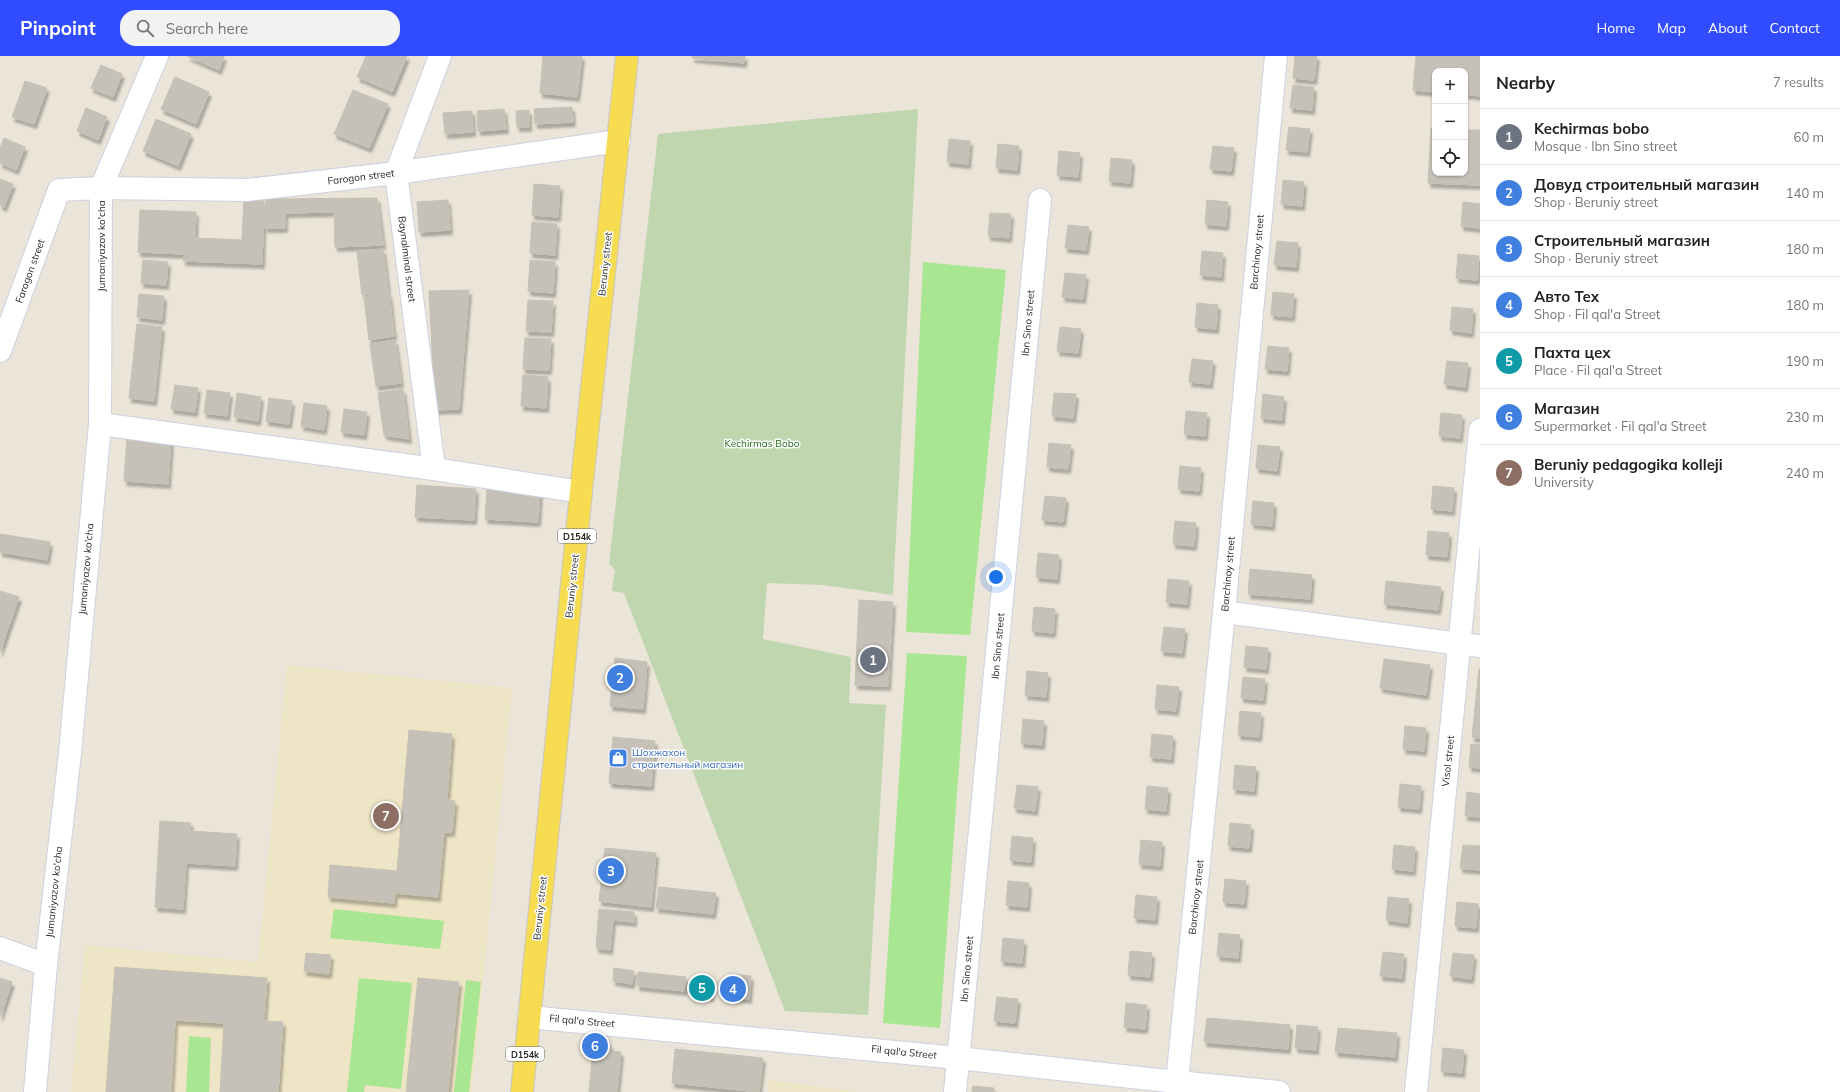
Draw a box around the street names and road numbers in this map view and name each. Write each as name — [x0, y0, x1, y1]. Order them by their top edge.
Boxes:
street label: Farogon street — [327, 166, 396, 188]
street label: Jumaniyazov ko'cha — [95, 200, 108, 292]
street label: Barchinoy street — [1247, 213, 1267, 290]
street label: Baynalminal street — [395, 215, 419, 303]
street label: Beruniy street — [595, 231, 615, 297]
street label: Farogon street — [12, 237, 48, 305]
street label: Ibn Sino street — [1019, 289, 1037, 357]
street label: Jumaniyazov ko'cha — [76, 523, 96, 615]
road number: D154k — [558, 529, 596, 543]
street label: Barchinoy street — [1218, 535, 1238, 612]
street label: Beruniy street — [562, 553, 582, 619]
street label: Ibn Sino street — [989, 612, 1007, 680]
street label: Visol street — [1439, 734, 1457, 787]
street label: Jumaniyazov ko'cha — [43, 846, 65, 938]
street label: Barchinoy street — [1186, 858, 1206, 935]
street label: Beruniy street — [530, 875, 550, 941]
street label: Ibn Sino street — [958, 935, 976, 1003]
street label: Fil qal'a Street — [549, 1012, 616, 1030]
street label: Fil qal'a Street — [871, 1042, 938, 1062]
road number: D154k — [506, 1047, 544, 1061]

